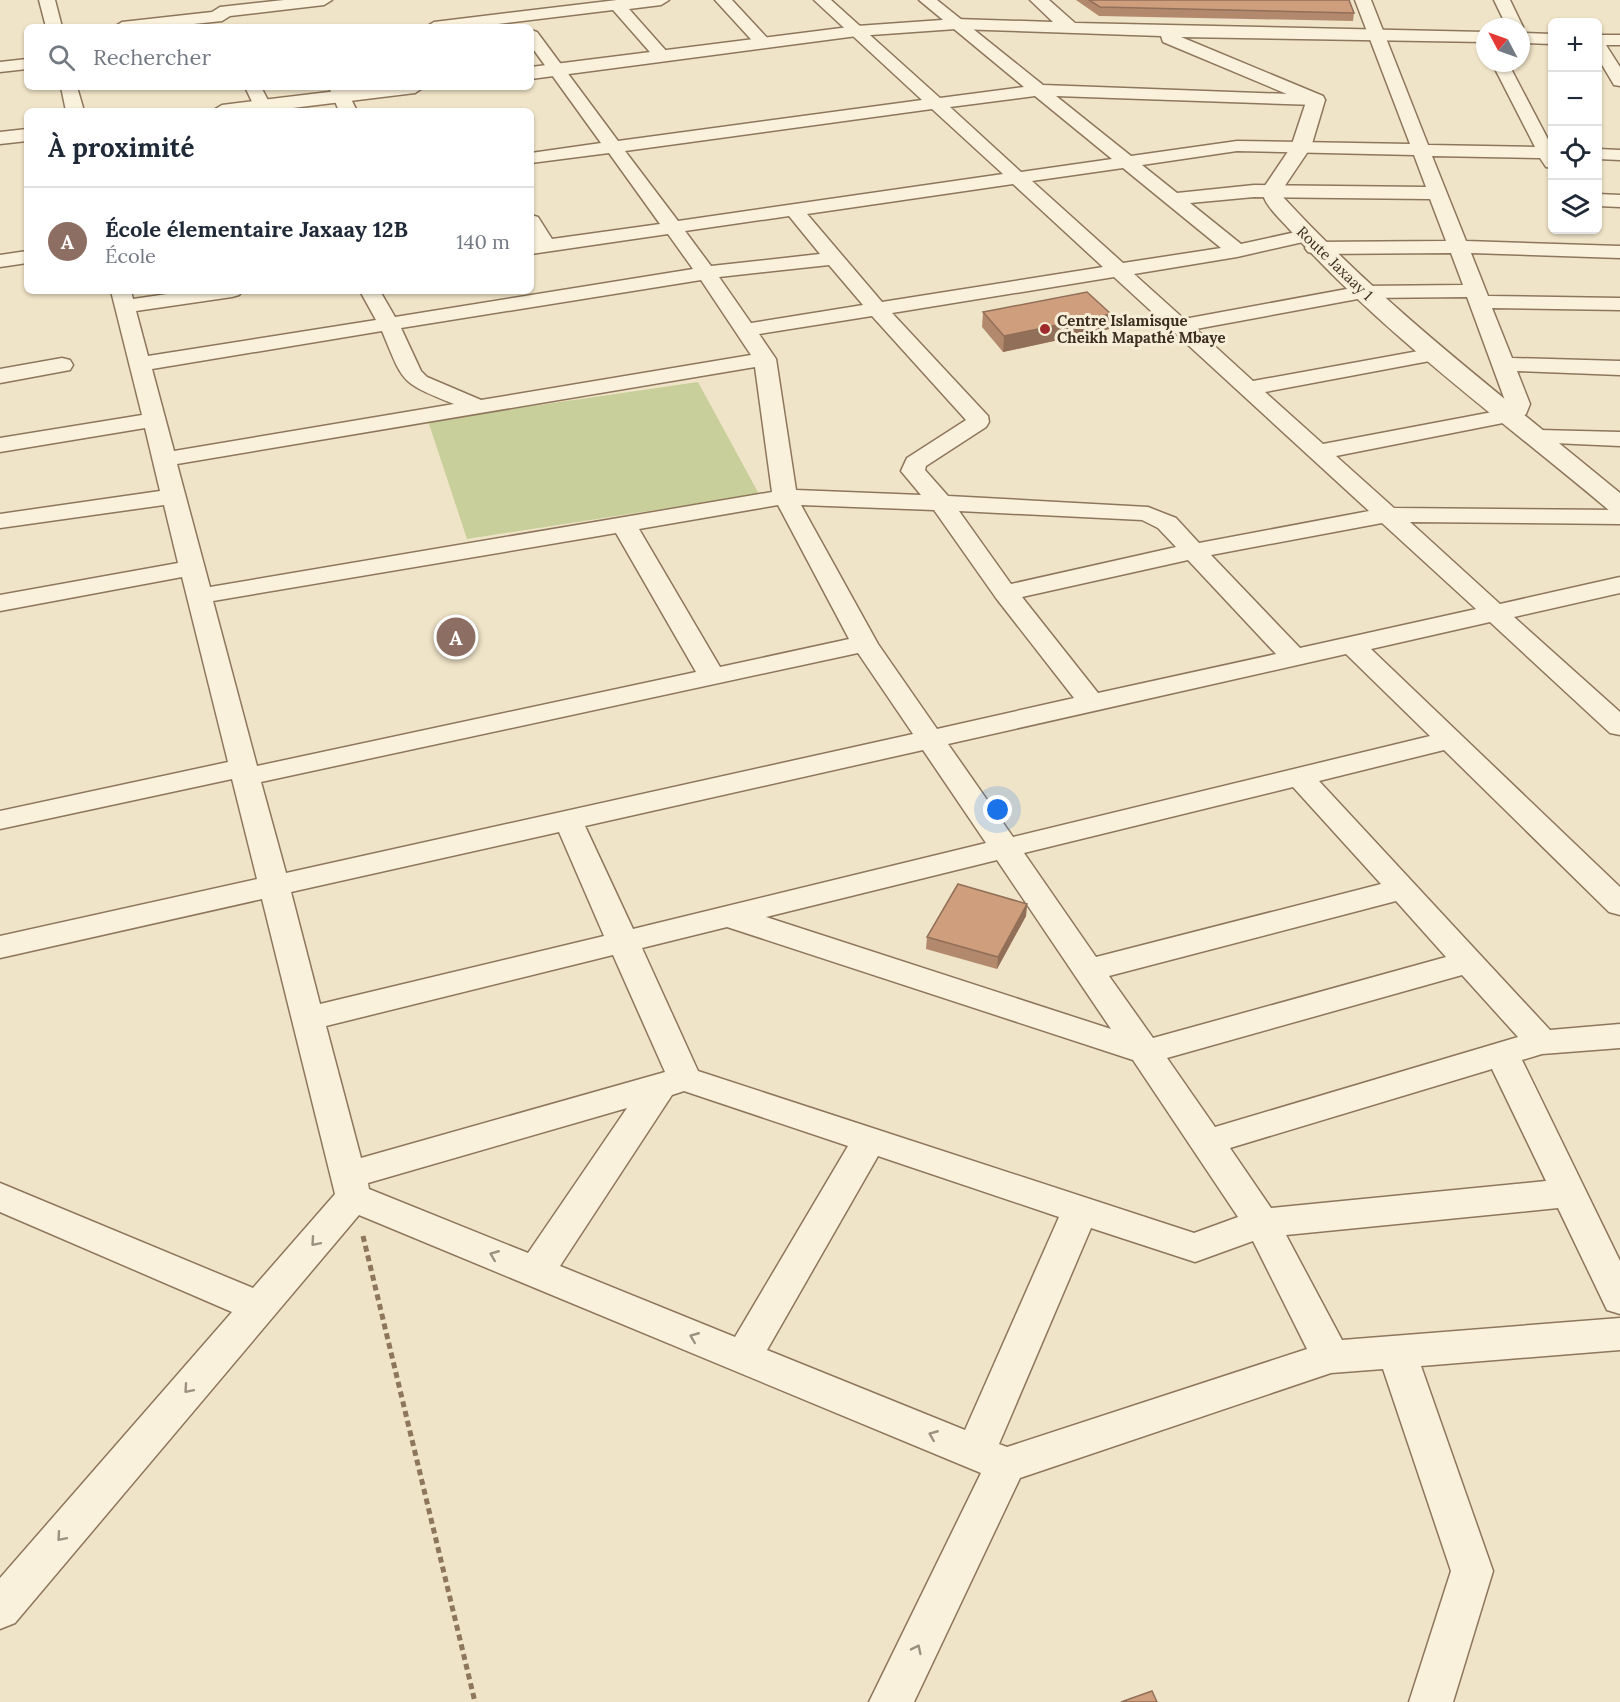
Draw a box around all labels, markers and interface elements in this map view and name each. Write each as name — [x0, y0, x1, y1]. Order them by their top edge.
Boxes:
north arrow — [1476, 18, 1530, 72]
map controls — [1548, 18, 1602, 234]
button: + — [1548, 18, 1602, 72]
search box — [24, 24, 534, 90]
icon: search — [45, 41, 78, 74]
text: Rechercher — [93, 43, 211, 71]
button: − — [1548, 72, 1602, 126]
button: locate — [1548, 126, 1602, 180]
text: À proximité — [48, 131, 194, 164]
button: layers — [1548, 180, 1602, 234]
text: École élementaire Jaxaay 12B — [105, 215, 408, 243]
street label: Route Jaxaay 1 — [1293, 222, 1377, 304]
text: A — [61, 229, 74, 254]
text: 140 m — [456, 229, 510, 254]
text: École — [105, 243, 156, 268]
place label: Centre Islamisque Cheikh Mapathé Mbaye — [1057, 311, 1225, 347]
marker: Centre Islamisque Cheikh Mapathé Mbaye — [1038, 322, 1052, 336]
pin: A — [436, 614, 476, 660]
your location — [983, 795, 1012, 824]
one-way arrow — [311, 1235, 322, 1246]
one-way arrow — [489, 1250, 500, 1262]
one-way arrow — [689, 1332, 700, 1344]
one-way arrow — [184, 1382, 195, 1393]
one-way arrow — [928, 1430, 939, 1442]
one-way arrow — [57, 1531, 68, 1541]
one-way arrow — [909, 1645, 921, 1656]

